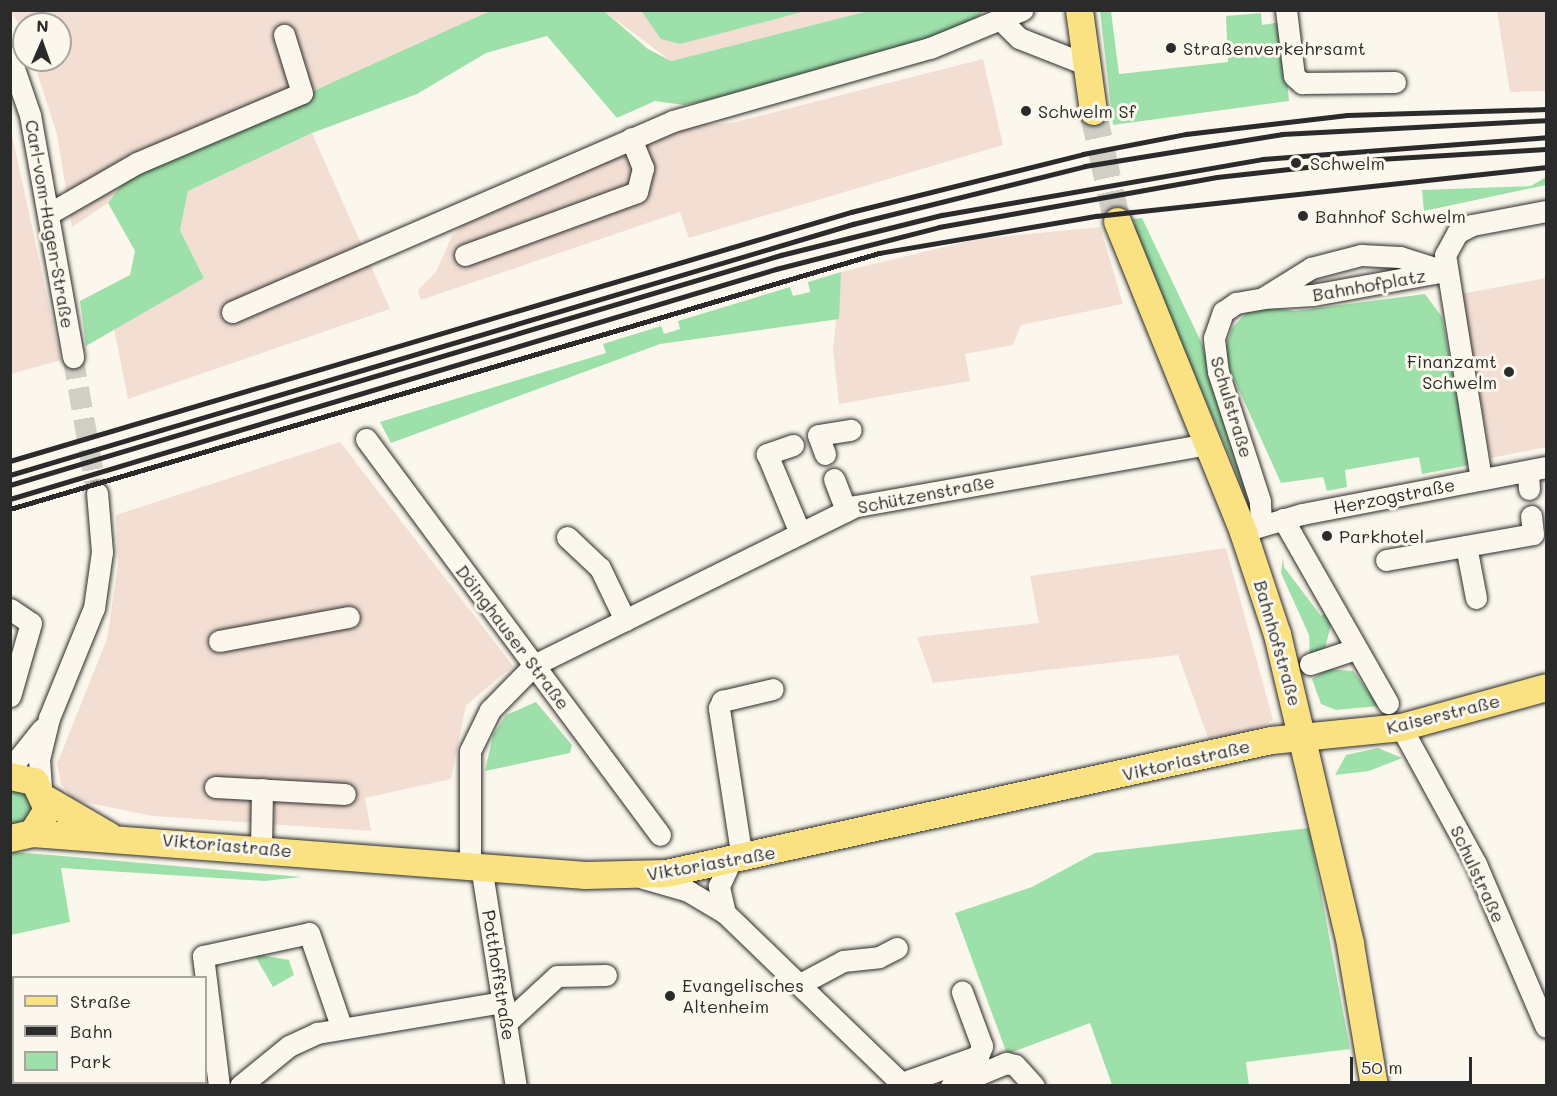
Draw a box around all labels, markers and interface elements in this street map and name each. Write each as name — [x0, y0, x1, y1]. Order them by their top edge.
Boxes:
north arrow — [12, 12, 72, 72]
text: N — [36, 15, 49, 36]
place label: Straßenverkehrsamt — [1183, 37, 1366, 59]
marker: Straßenverkehrsamt — [1164, 41, 1178, 55]
place label: Schwelm Sf — [1038, 100, 1136, 122]
marker: Schwelm Sf — [1019, 104, 1033, 118]
street label: Carl-vom-Hagen-Straße — [21, 118, 79, 330]
place label: Schwelm — [1310, 152, 1385, 174]
marker: Schwelm — [1287, 154, 1305, 172]
place label: Bahnhof Schwelm — [1315, 205, 1466, 227]
marker: Bahnhof Schwelm — [1296, 209, 1310, 223]
street label: Bahnhofplatz — [1310, 264, 1428, 306]
place label: Finanzamt Schwelm — [1407, 351, 1497, 394]
street label: Schulstraße — [1206, 354, 1258, 460]
marker: Finanzamt Schwelm — [1502, 365, 1516, 379]
street label: Schützenstraße — [856, 470, 996, 518]
street label: Herzogstraße — [1331, 474, 1457, 518]
place label: Parkhotel — [1339, 525, 1424, 547]
marker: Parkhotel — [1320, 529, 1334, 543]
street label: Döinghauser Straße — [452, 560, 574, 714]
street label: Bahnhofstraße — [1250, 578, 1306, 708]
street label: Kaiserstraße — [1384, 689, 1502, 739]
street label: Viktoriastraße — [1120, 735, 1252, 785]
street label: Schulstraße — [1446, 822, 1510, 926]
street label: Viktoriastraße — [161, 829, 293, 861]
street label: Viktoriastraße — [645, 841, 777, 885]
street label: Potthoffstraße — [478, 908, 520, 1042]
place label: Evangelisches Altenheim — [682, 975, 804, 1018]
legend — [12, 976, 207, 1084]
text: Straße — [70, 989, 131, 1013]
marker: Evangelisches Altenheim — [663, 989, 677, 1003]
text: Bahn — [70, 1019, 113, 1043]
scale bar — [1353, 1045, 1474, 1083]
text: Park — [70, 1049, 111, 1073]
text: 50 m — [1361, 1055, 1403, 1079]

